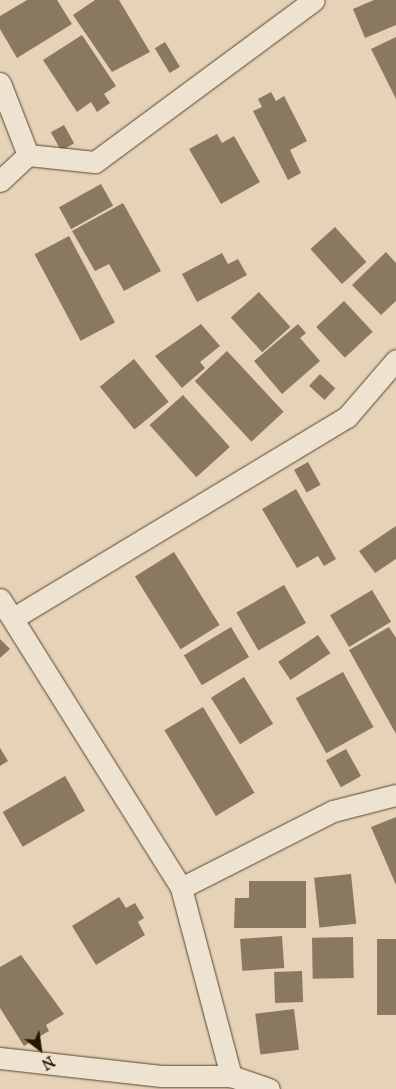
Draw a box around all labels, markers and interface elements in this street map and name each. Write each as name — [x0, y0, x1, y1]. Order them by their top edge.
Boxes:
north arrow — [15, 1024, 65, 1074]
text: N — [38, 1052, 57, 1073]

